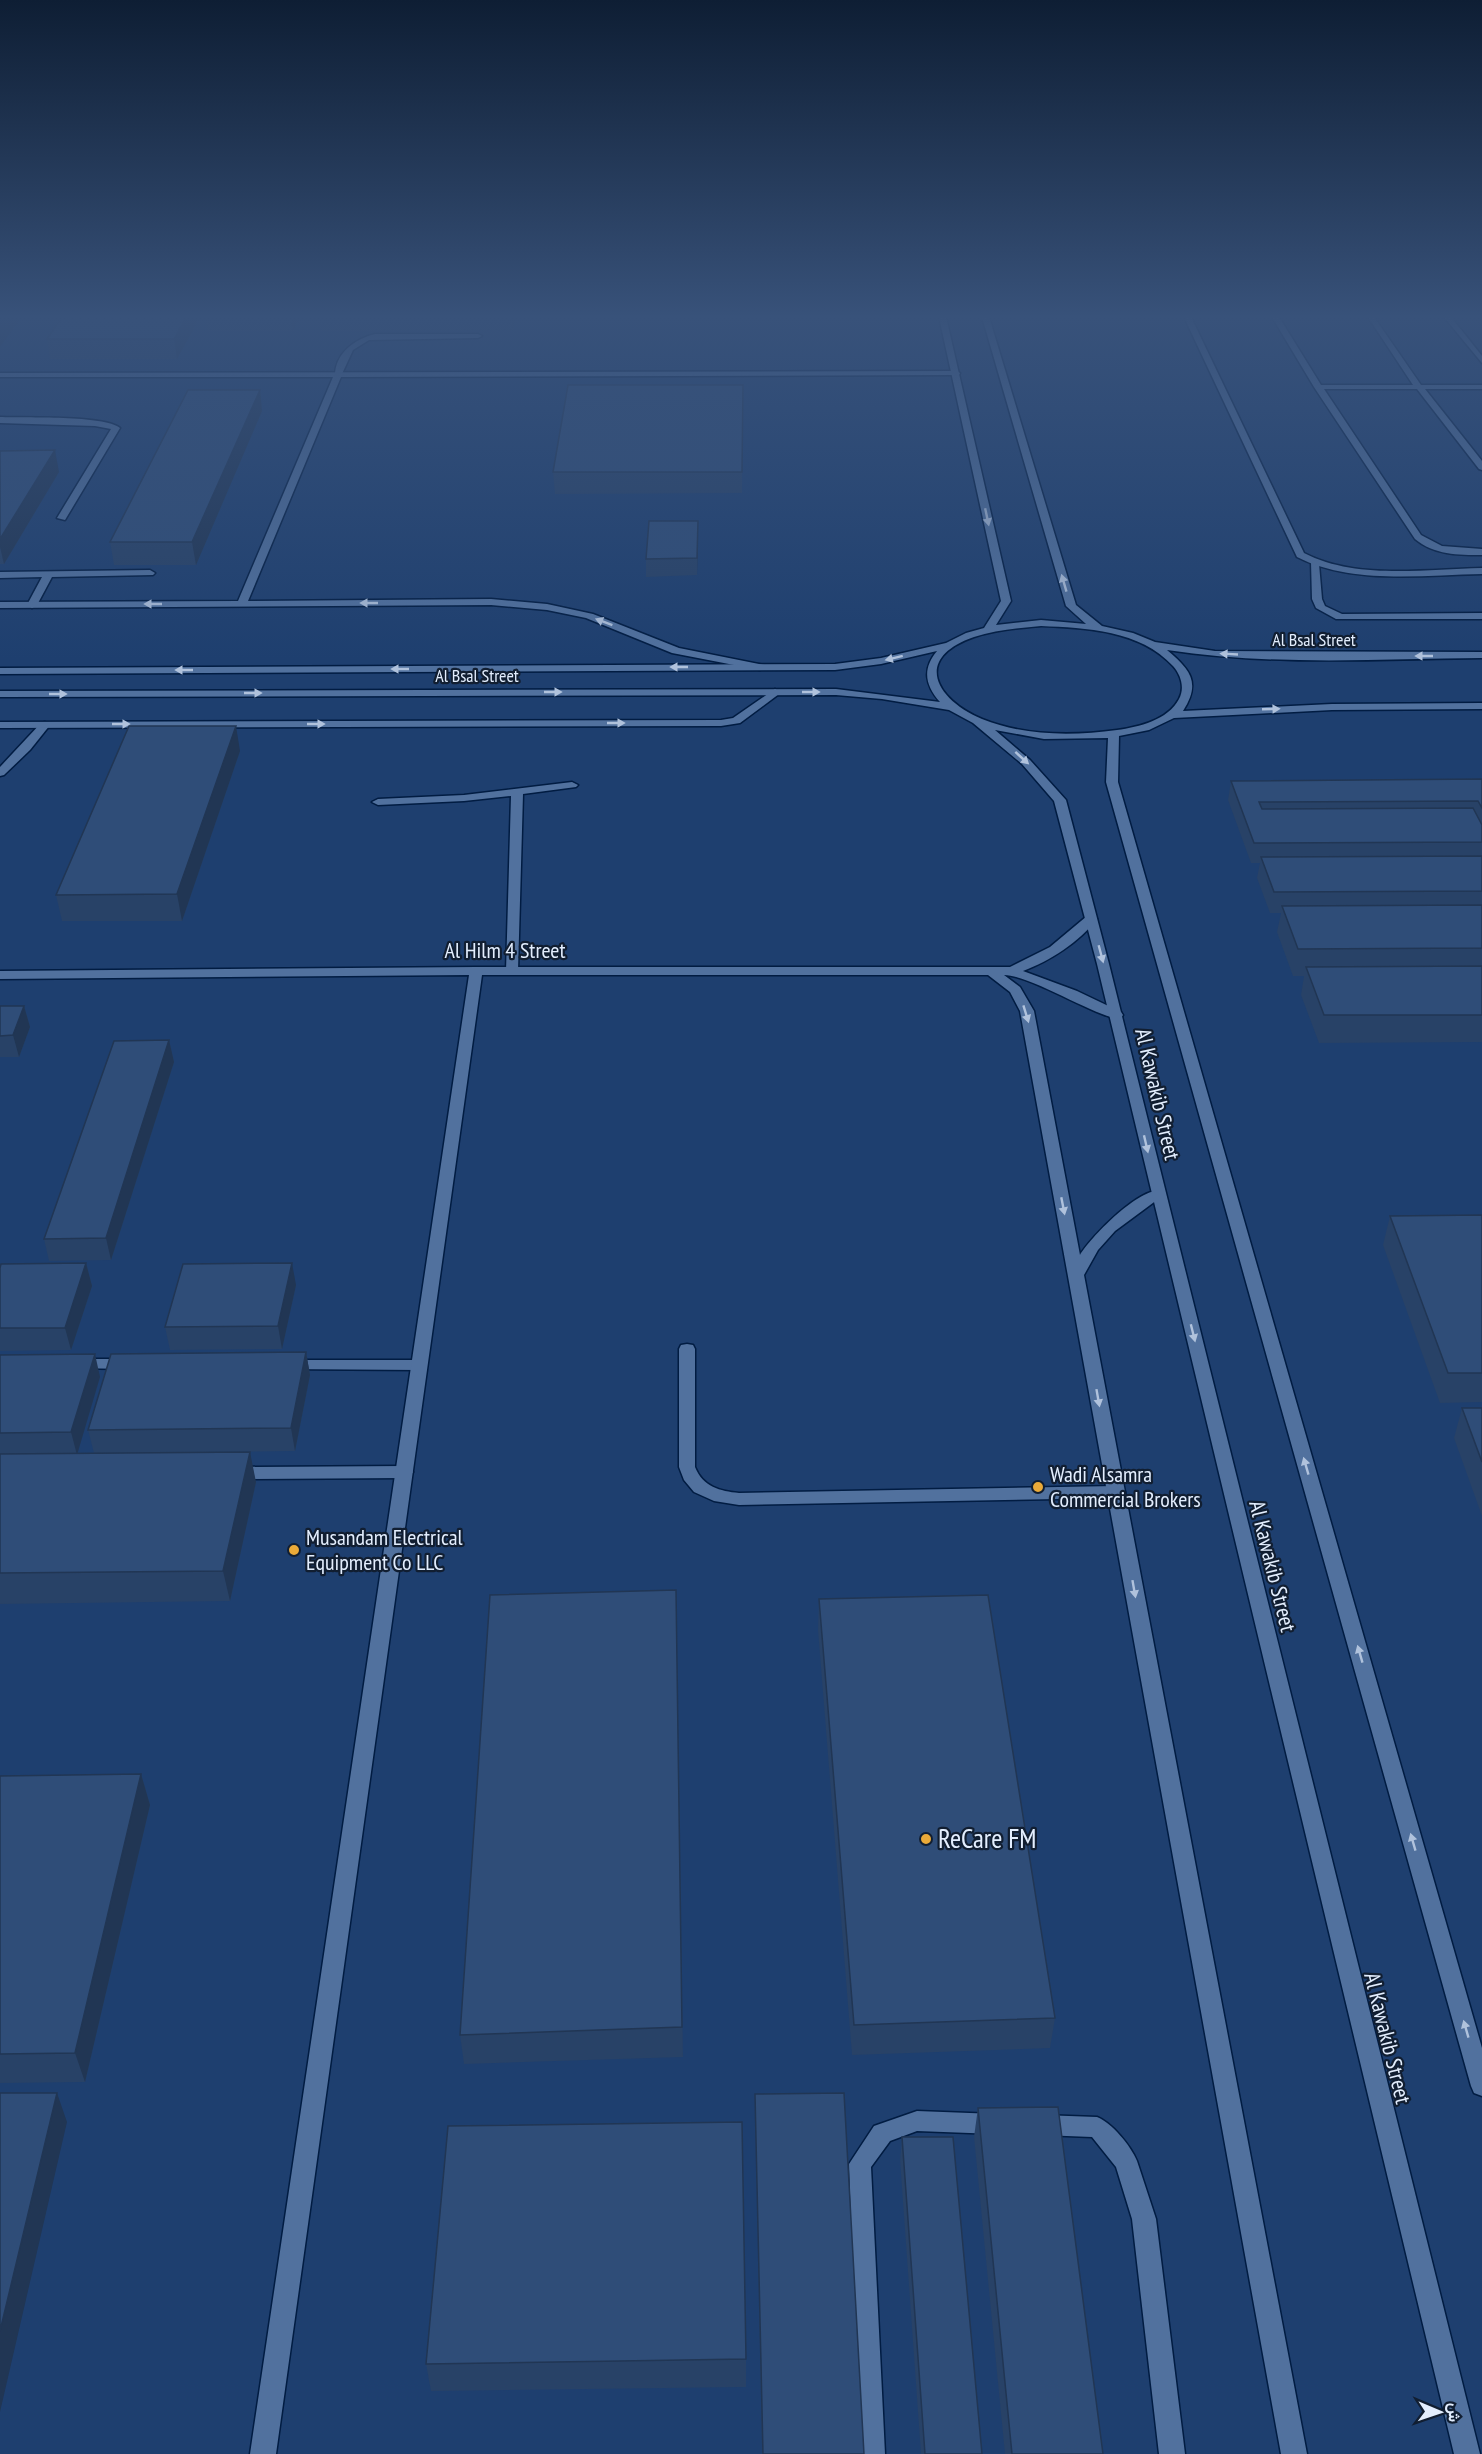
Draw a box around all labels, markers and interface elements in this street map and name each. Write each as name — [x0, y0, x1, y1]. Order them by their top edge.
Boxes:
one-way arrow — [983, 508, 993, 526]
one-way arrow — [1059, 574, 1068, 592]
one-way arrow — [359, 598, 378, 608]
one-way arrow — [143, 599, 162, 609]
one-way arrow — [594, 616, 612, 626]
street label: Al Bsal Street — [1272, 628, 1356, 651]
one-way arrow — [1219, 650, 1238, 659]
one-way arrow — [1414, 651, 1433, 661]
one-way arrow — [885, 654, 903, 664]
one-way arrow — [669, 662, 688, 672]
one-way arrow — [390, 664, 409, 673]
street label: Al Bsal Street — [435, 664, 519, 687]
one-way arrow — [174, 665, 193, 675]
one-way arrow — [802, 687, 821, 697]
one-way arrow — [244, 688, 263, 698]
one-way arrow — [544, 688, 563, 697]
one-way arrow — [49, 689, 68, 699]
one-way arrow — [1261, 704, 1280, 713]
one-way arrow — [607, 718, 626, 728]
one-way arrow — [112, 719, 131, 729]
one-way arrow — [307, 719, 326, 729]
one-way arrow — [1014, 751, 1029, 764]
street label: Al Hilm 4 Street — [445, 936, 565, 964]
one-way arrow — [1097, 946, 1106, 964]
one-way arrow — [1022, 1006, 1031, 1024]
street label: Al Kawakib Street — [1129, 1025, 1187, 1163]
one-way arrow — [1142, 1135, 1152, 1153]
one-way arrow — [1059, 1196, 1068, 1215]
one-way arrow — [1188, 1324, 1198, 1343]
one-way arrow — [1094, 1388, 1103, 1407]
one-way arrow — [1301, 1457, 1311, 1476]
place label: Wadi Alsamra Commercial Brokers — [1050, 1460, 1201, 1513]
marker: Wadi Alsamra Commercial Brokers — [1031, 1480, 1045, 1494]
street label: Al Kawakib Street — [1243, 1497, 1303, 1635]
place label: Musandam Electrical Equipment Co LLC — [306, 1523, 464, 1576]
marker: Musandam Electrical Equipment Co LLC — [287, 1543, 301, 1557]
one-way arrow — [1130, 1580, 1139, 1599]
one-way arrow — [1355, 1645, 1364, 1663]
place label: ReCare FM — [938, 1821, 1037, 1855]
marker: ReCare FM — [919, 1832, 933, 1846]
one-way arrow — [1408, 1833, 1417, 1851]
street label: Al Kawakib Street — [1358, 1969, 1418, 2107]
one-way arrow — [1461, 2020, 1470, 2038]
north arrow — [1410, 2382, 1470, 2442]
text: ش — [1445, 2403, 1465, 2422]

